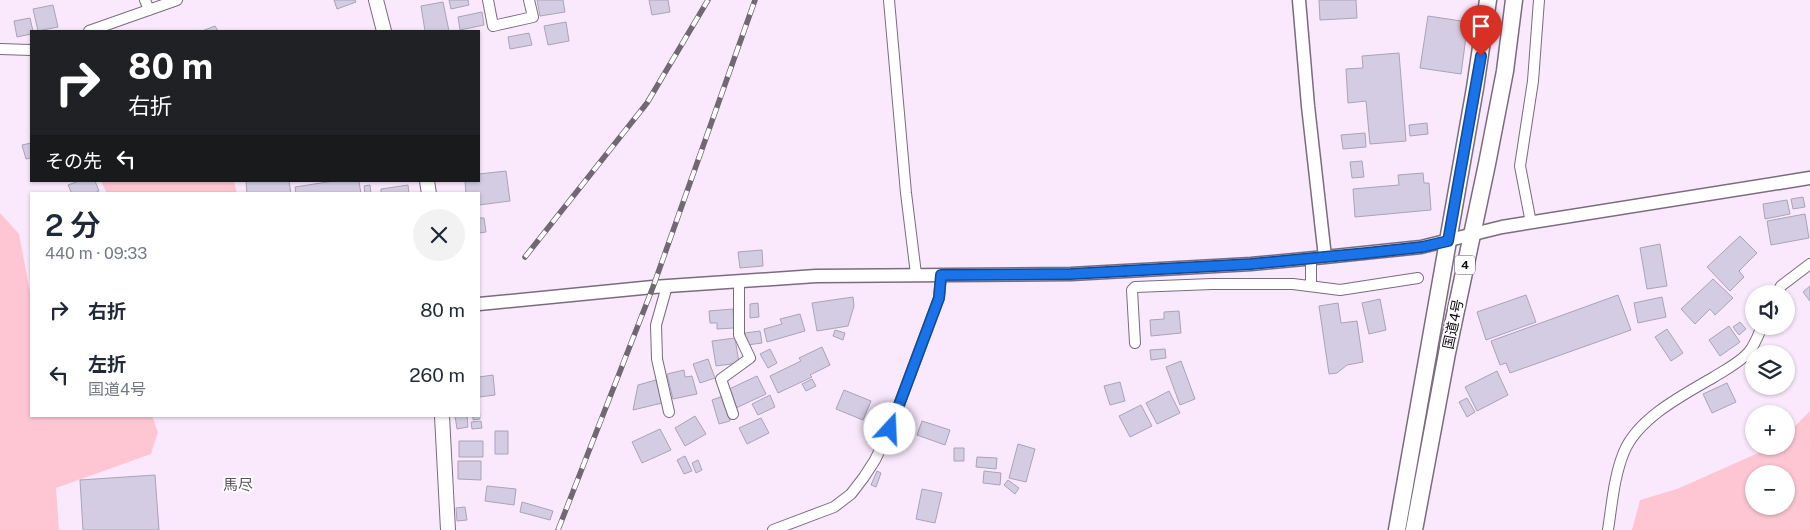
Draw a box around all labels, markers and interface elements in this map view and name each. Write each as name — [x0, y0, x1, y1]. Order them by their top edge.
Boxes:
pin — [1460, 5, 1502, 56]
icon: arrive — [1467, 12, 1495, 40]
text: 80 m — [128, 46, 213, 87]
icon: right — [45, 50, 110, 115]
text: 右折 — [128, 93, 172, 119]
icon: left — [112, 145, 140, 173]
text: その先 — [45, 150, 102, 172]
text: 2 分 — [45, 207, 101, 243]
button: close — [413, 209, 465, 261]
text: 440 m · 09:33 — [45, 244, 147, 263]
road number: 4 — [1455, 256, 1475, 274]
map controls — [1745, 285, 1795, 515]
button: sound — [1745, 285, 1795, 335]
icon: right — [45, 296, 73, 324]
street label: 国道4号 — [1440, 297, 1466, 351]
text: 80 m — [420, 299, 465, 321]
text: 右折 — [88, 300, 126, 322]
button: layers — [1745, 345, 1795, 395]
text: 左折 — [88, 353, 126, 375]
icon: left — [45, 361, 73, 389]
text: 260 m — [409, 364, 465, 386]
text: 国道4号 — [88, 380, 146, 399]
position arrow — [863, 402, 915, 454]
button: + — [1745, 405, 1795, 455]
button: − — [1745, 465, 1795, 515]
district label: 馬尽 — [223, 476, 253, 493]

